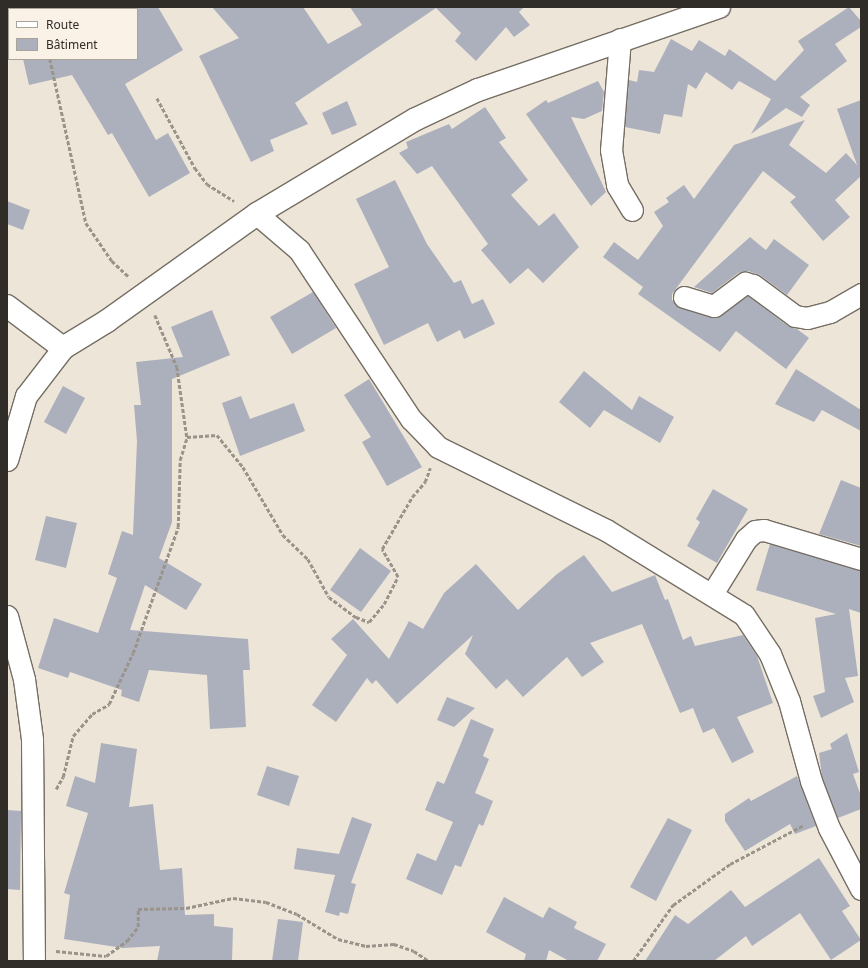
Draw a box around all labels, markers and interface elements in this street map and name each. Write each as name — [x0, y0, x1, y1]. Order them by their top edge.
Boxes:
legend — [8, 8, 138, 60]
text: Route — [46, 16, 79, 33]
text: Bâtiment — [46, 36, 98, 53]

